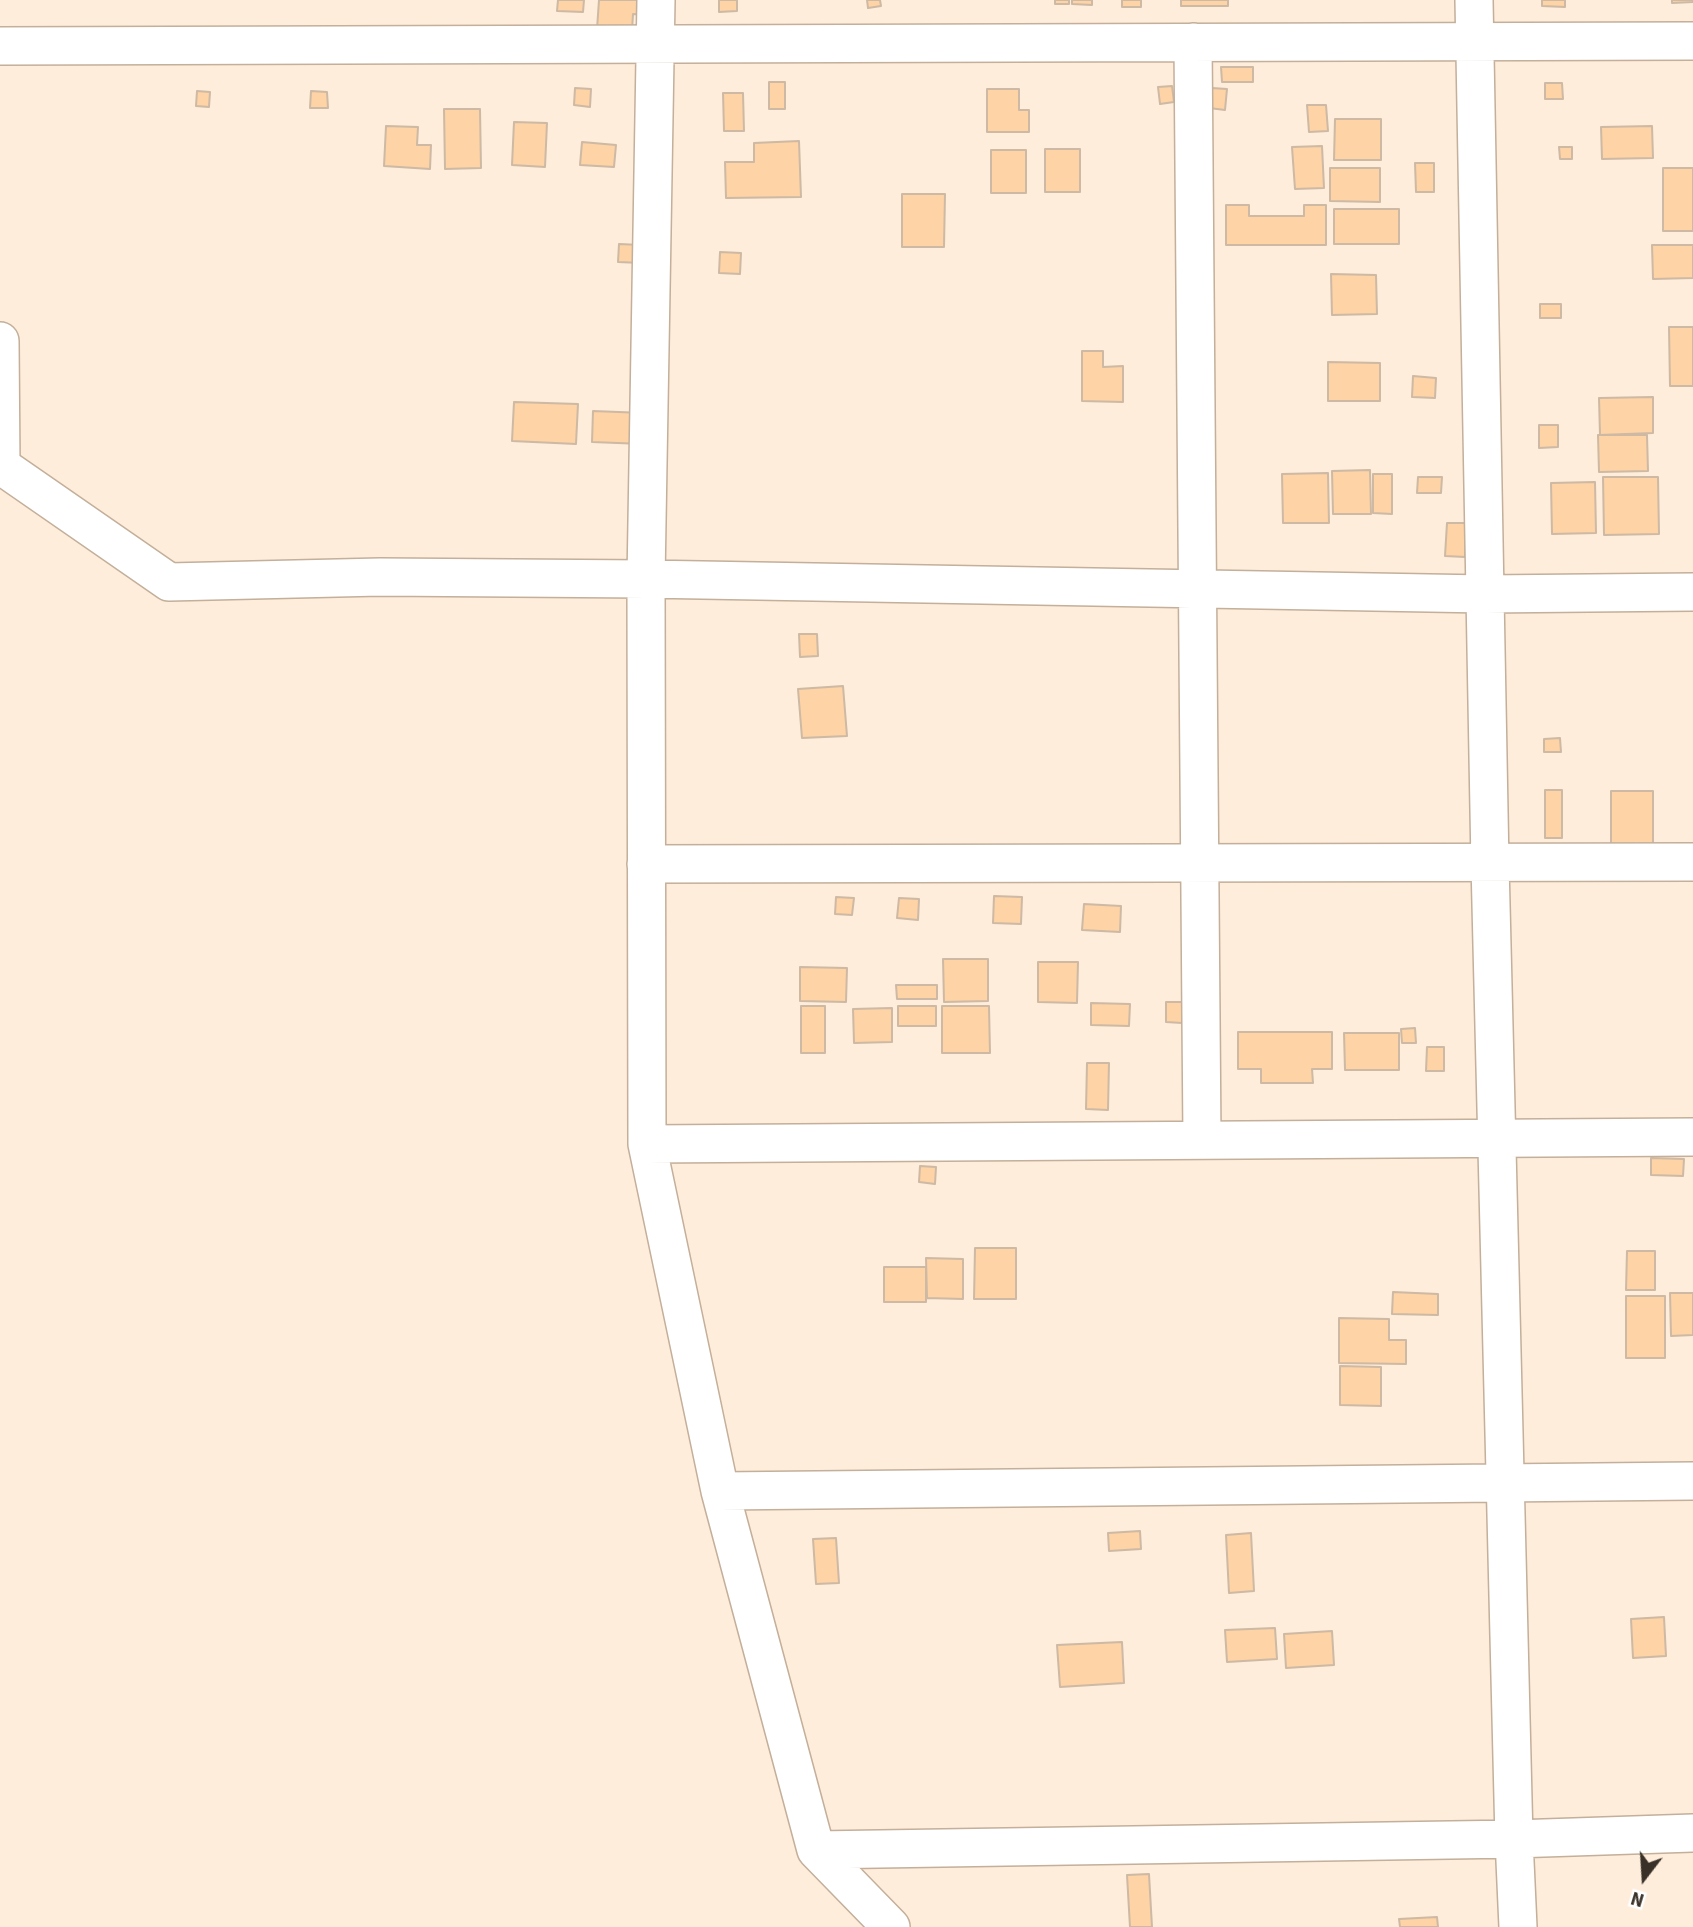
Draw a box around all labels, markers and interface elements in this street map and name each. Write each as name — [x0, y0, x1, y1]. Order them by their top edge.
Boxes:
north arrow — [1609, 1843, 1679, 1913]
text: N — [1628, 1884, 1648, 1913]

